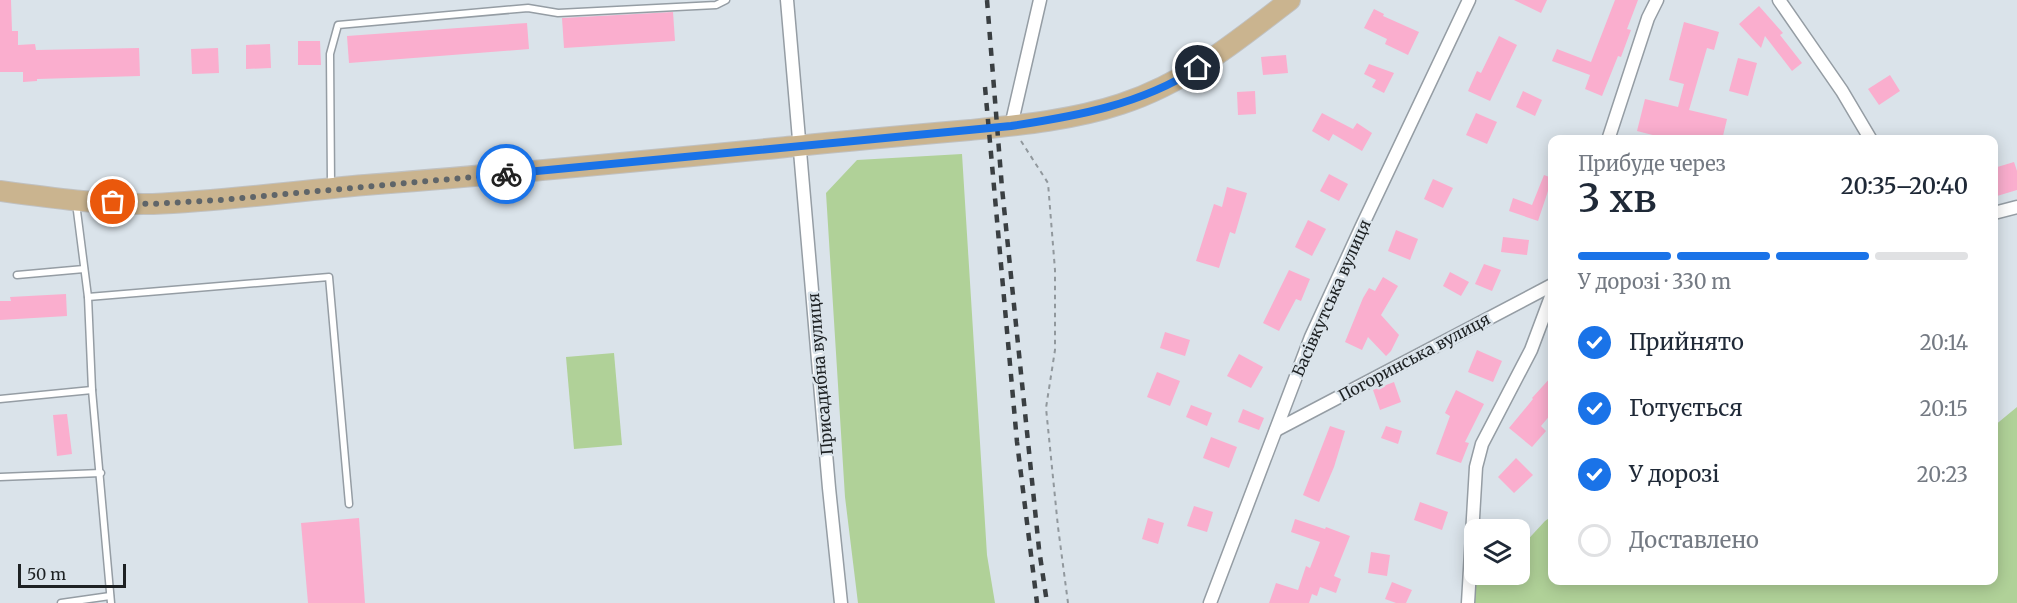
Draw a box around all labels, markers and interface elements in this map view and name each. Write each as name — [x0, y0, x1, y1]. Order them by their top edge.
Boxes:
pin — [1172, 42, 1223, 93]
icon: home — [1181, 51, 1214, 84]
courier — [476, 144, 536, 204]
text: Прибуде через — [1578, 151, 1726, 176]
icon: bike — [490, 158, 523, 191]
text: 20:35–20:40 — [1841, 172, 1968, 200]
text: 3 хв — [1578, 174, 1657, 223]
pin — [87, 176, 138, 227]
icon: bag — [96, 185, 129, 218]
street label: Басівкутська вулиця — [1287, 216, 1375, 380]
text: У дорозі · 330 m — [1578, 269, 1731, 294]
street label: Присадибна вулиця — [803, 292, 837, 456]
street label: Погоринська вулиця — [1335, 308, 1493, 406]
icon: check — [1578, 326, 1611, 359]
text: Прийнято — [1629, 328, 1744, 356]
text: 20:14 — [1920, 330, 1968, 355]
icon: check — [1578, 392, 1611, 425]
text: Готується — [1629, 394, 1743, 422]
text: 20:15 — [1920, 396, 1968, 421]
icon: check — [1578, 458, 1611, 491]
text: У дорозі — [1629, 460, 1719, 488]
text: 20:23 — [1917, 462, 1968, 487]
map controls — [1464, 519, 1530, 585]
button: layers — [1464, 519, 1530, 585]
text: Доставлено — [1629, 526, 1759, 554]
scale bar — [18, 561, 126, 588]
text: 50 m — [27, 564, 66, 584]

